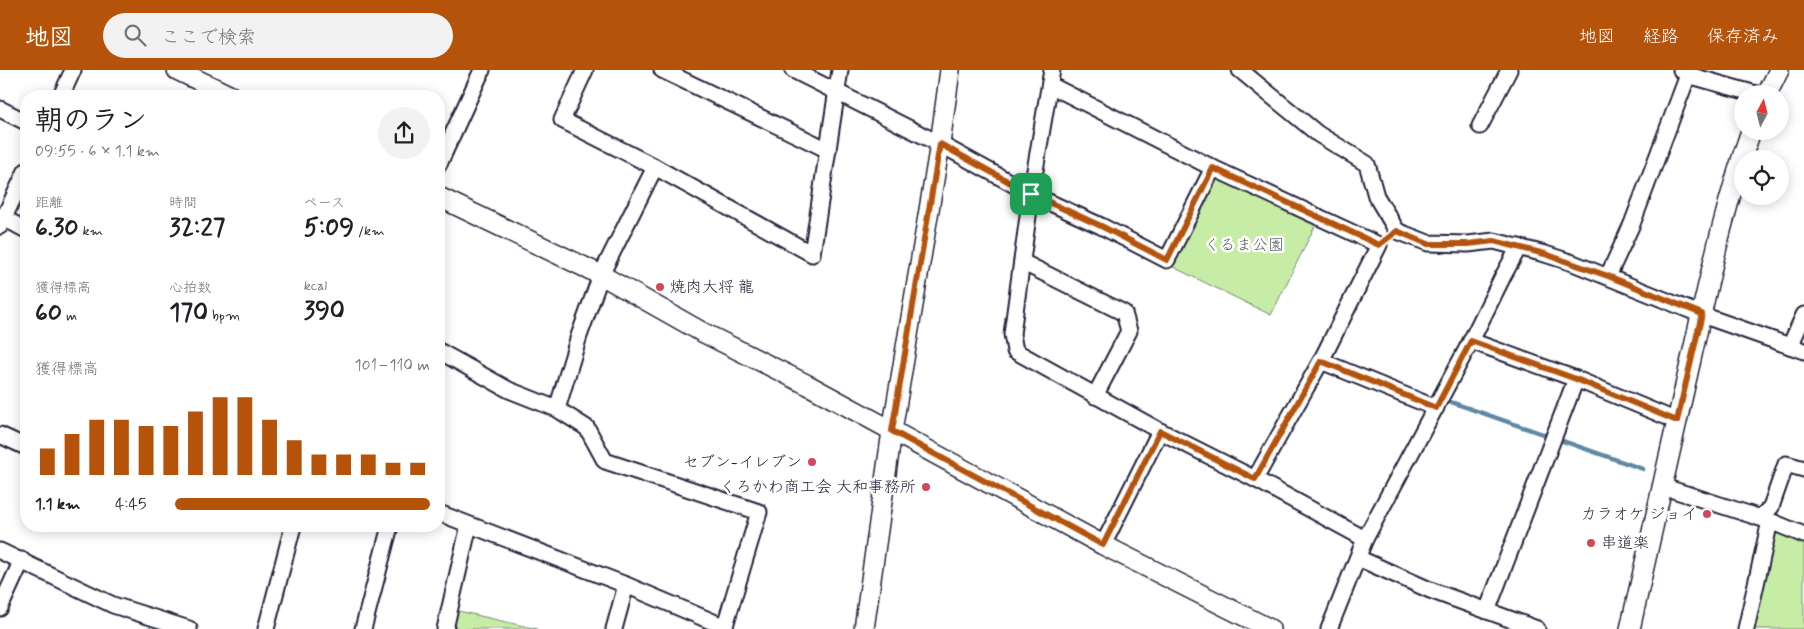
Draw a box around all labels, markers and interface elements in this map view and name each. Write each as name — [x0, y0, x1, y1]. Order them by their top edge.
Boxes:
search box — [103, 13, 453, 58]
icon: search — [121, 21, 149, 49]
text: 地図 — [25, 23, 73, 54]
text: ここで検索 — [161, 25, 256, 50]
text: 地図 — [1579, 25, 1615, 49]
text: 経路 — [1643, 25, 1679, 49]
text: 保存済み — [1707, 25, 1779, 49]
north arrow — [1734, 85, 1789, 140]
map controls — [1734, 85, 1789, 205]
text: 朝のラン — [35, 103, 147, 140]
button: share — [378, 107, 430, 159]
text: 09:55 · 6 × 1.1 km — [35, 141, 160, 162]
button: locate — [1734, 150, 1789, 205]
pin — [1010, 173, 1052, 215]
icon: arrive — [1017, 180, 1045, 208]
text: 距離 — [35, 194, 63, 212]
text: 時間 — [169, 194, 197, 212]
text: ペース — [304, 194, 345, 212]
text: 6.30 — [35, 212, 79, 245]
text: 32:27 — [169, 212, 225, 245]
text: 5:09 — [304, 212, 354, 245]
text: km — [79, 222, 103, 240]
text: /km — [354, 222, 385, 240]
park label: くるま公園 — [1204, 235, 1284, 256]
text: kcal — [304, 277, 327, 295]
place label: 焼肉大将 龍 — [670, 277, 754, 298]
text: 獲得標高 — [35, 279, 91, 297]
text: 心拍数 — [169, 279, 211, 297]
marker: 焼肉大将 龍 — [654, 281, 666, 293]
text: 390 — [304, 295, 345, 328]
text: 60 — [35, 297, 62, 330]
text: 170 — [169, 297, 208, 330]
text: m — [62, 307, 77, 325]
text: bpm — [208, 307, 240, 325]
text: 101–110 m — [354, 355, 430, 376]
text: 獲得標高 — [35, 359, 99, 380]
place label: セブン-イレブン — [683, 452, 802, 473]
marker: セブン-イレブン — [806, 456, 818, 468]
place label: くろかわ商工会 大和事務所 — [720, 477, 916, 498]
marker: くろかわ商工会 大和事務所 — [920, 481, 932, 493]
text: 1.1 km — [35, 494, 80, 515]
text: 4:45 — [115, 494, 146, 515]
place label: カラオケ ジョイ — [1581, 504, 1697, 525]
marker: カラオケ ジョイ — [1701, 508, 1713, 520]
place label: 串道楽 — [1601, 533, 1649, 554]
marker: 串道楽 — [1585, 537, 1597, 549]

